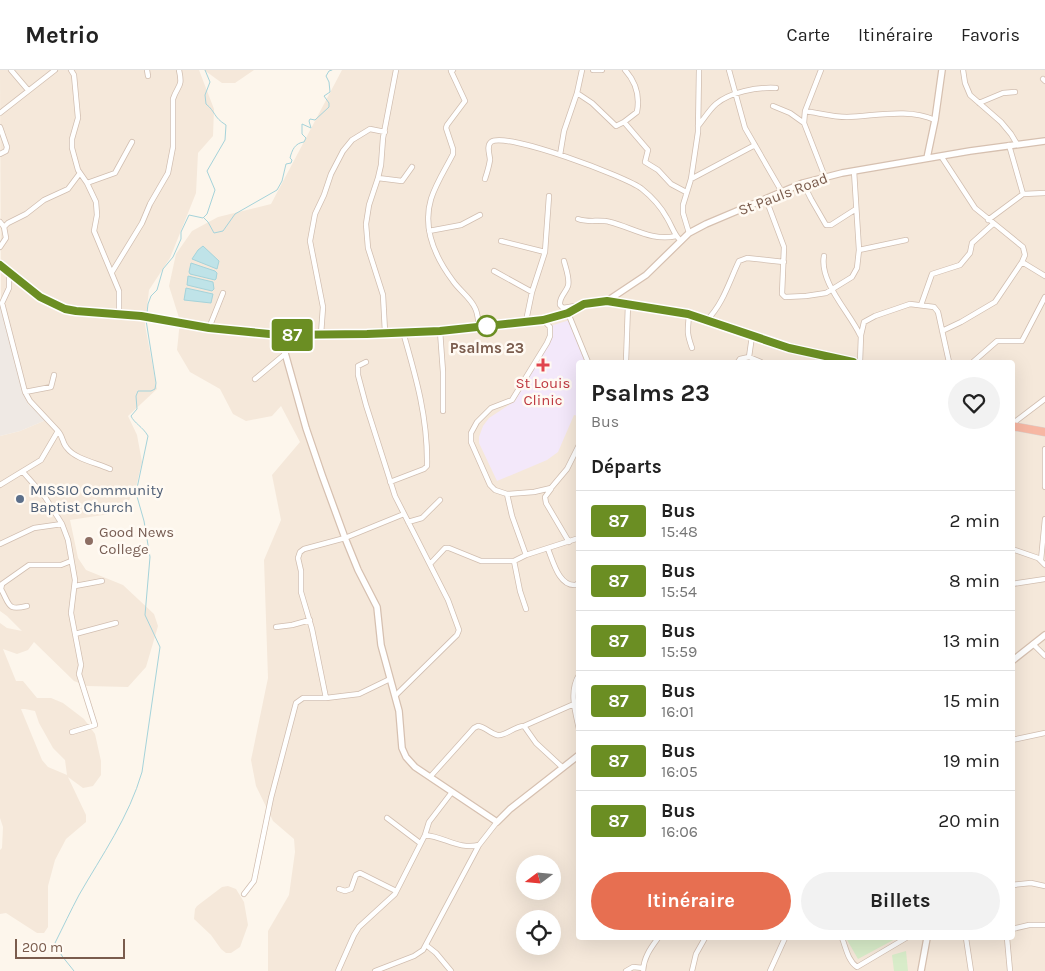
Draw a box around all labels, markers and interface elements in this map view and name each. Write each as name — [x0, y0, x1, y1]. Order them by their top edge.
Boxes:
text: Metrio — [25, 21, 99, 49]
text: Carte — [787, 24, 830, 46]
text: Itinéraire — [858, 24, 933, 46]
text: Favoris — [961, 24, 1020, 46]
street label: St Pauls Road — [736, 169, 830, 219]
marker: Psalms 23 — [476, 315, 498, 337]
line badge: 87 — [270, 319, 314, 351]
text: 87 — [282, 324, 302, 346]
place label: Psalms 23 — [450, 339, 524, 357]
marker: St Louis Clinic — [536, 358, 550, 372]
place label: St Louis Clinic — [516, 374, 570, 409]
button: heart — [948, 377, 1000, 429]
text: Psalms 23 — [591, 379, 710, 407]
text: Bus — [591, 412, 619, 431]
text: Départs — [591, 456, 662, 478]
place label: MISSIO Community Baptist Church — [30, 481, 163, 516]
marker: MISSIO Community Baptist Church — [14, 493, 26, 505]
text: Bus — [661, 500, 695, 522]
text: 87 — [608, 510, 629, 532]
text: 2 min — [950, 510, 1000, 532]
text: 15:48 — [661, 522, 698, 541]
place label: Good News College — [99, 523, 174, 558]
marker: Good News College — [83, 535, 95, 547]
text: Bus — [661, 560, 695, 582]
text: 87 — [608, 570, 629, 592]
text: 8 min — [949, 570, 1000, 592]
text: 15:54 — [661, 582, 697, 601]
text: Bus — [661, 620, 695, 642]
text: 87 — [608, 630, 629, 652]
text: 13 min — [943, 630, 1000, 652]
text: 15:59 — [661, 642, 697, 661]
text: Bus — [661, 680, 695, 702]
text: 87 — [608, 690, 629, 712]
text: 15 min — [944, 690, 1000, 712]
text: 16:01 — [661, 702, 694, 721]
text: Bus — [661, 740, 695, 762]
text: 87 — [608, 750, 629, 772]
text: 19 min — [943, 750, 1000, 772]
text: 16:05 — [661, 762, 698, 781]
text: Bus — [661, 800, 695, 822]
text: 87 — [608, 810, 629, 832]
text: 20 min — [938, 810, 1000, 832]
text: 16:06 — [661, 822, 698, 841]
north arrow — [516, 855, 561, 900]
map controls — [516, 855, 561, 955]
button: Itinéraire — [591, 872, 791, 930]
button: Billets — [801, 872, 1000, 930]
button: locate — [516, 910, 561, 955]
scale bar — [15, 936, 125, 959]
text: 200 m — [22, 939, 63, 956]

